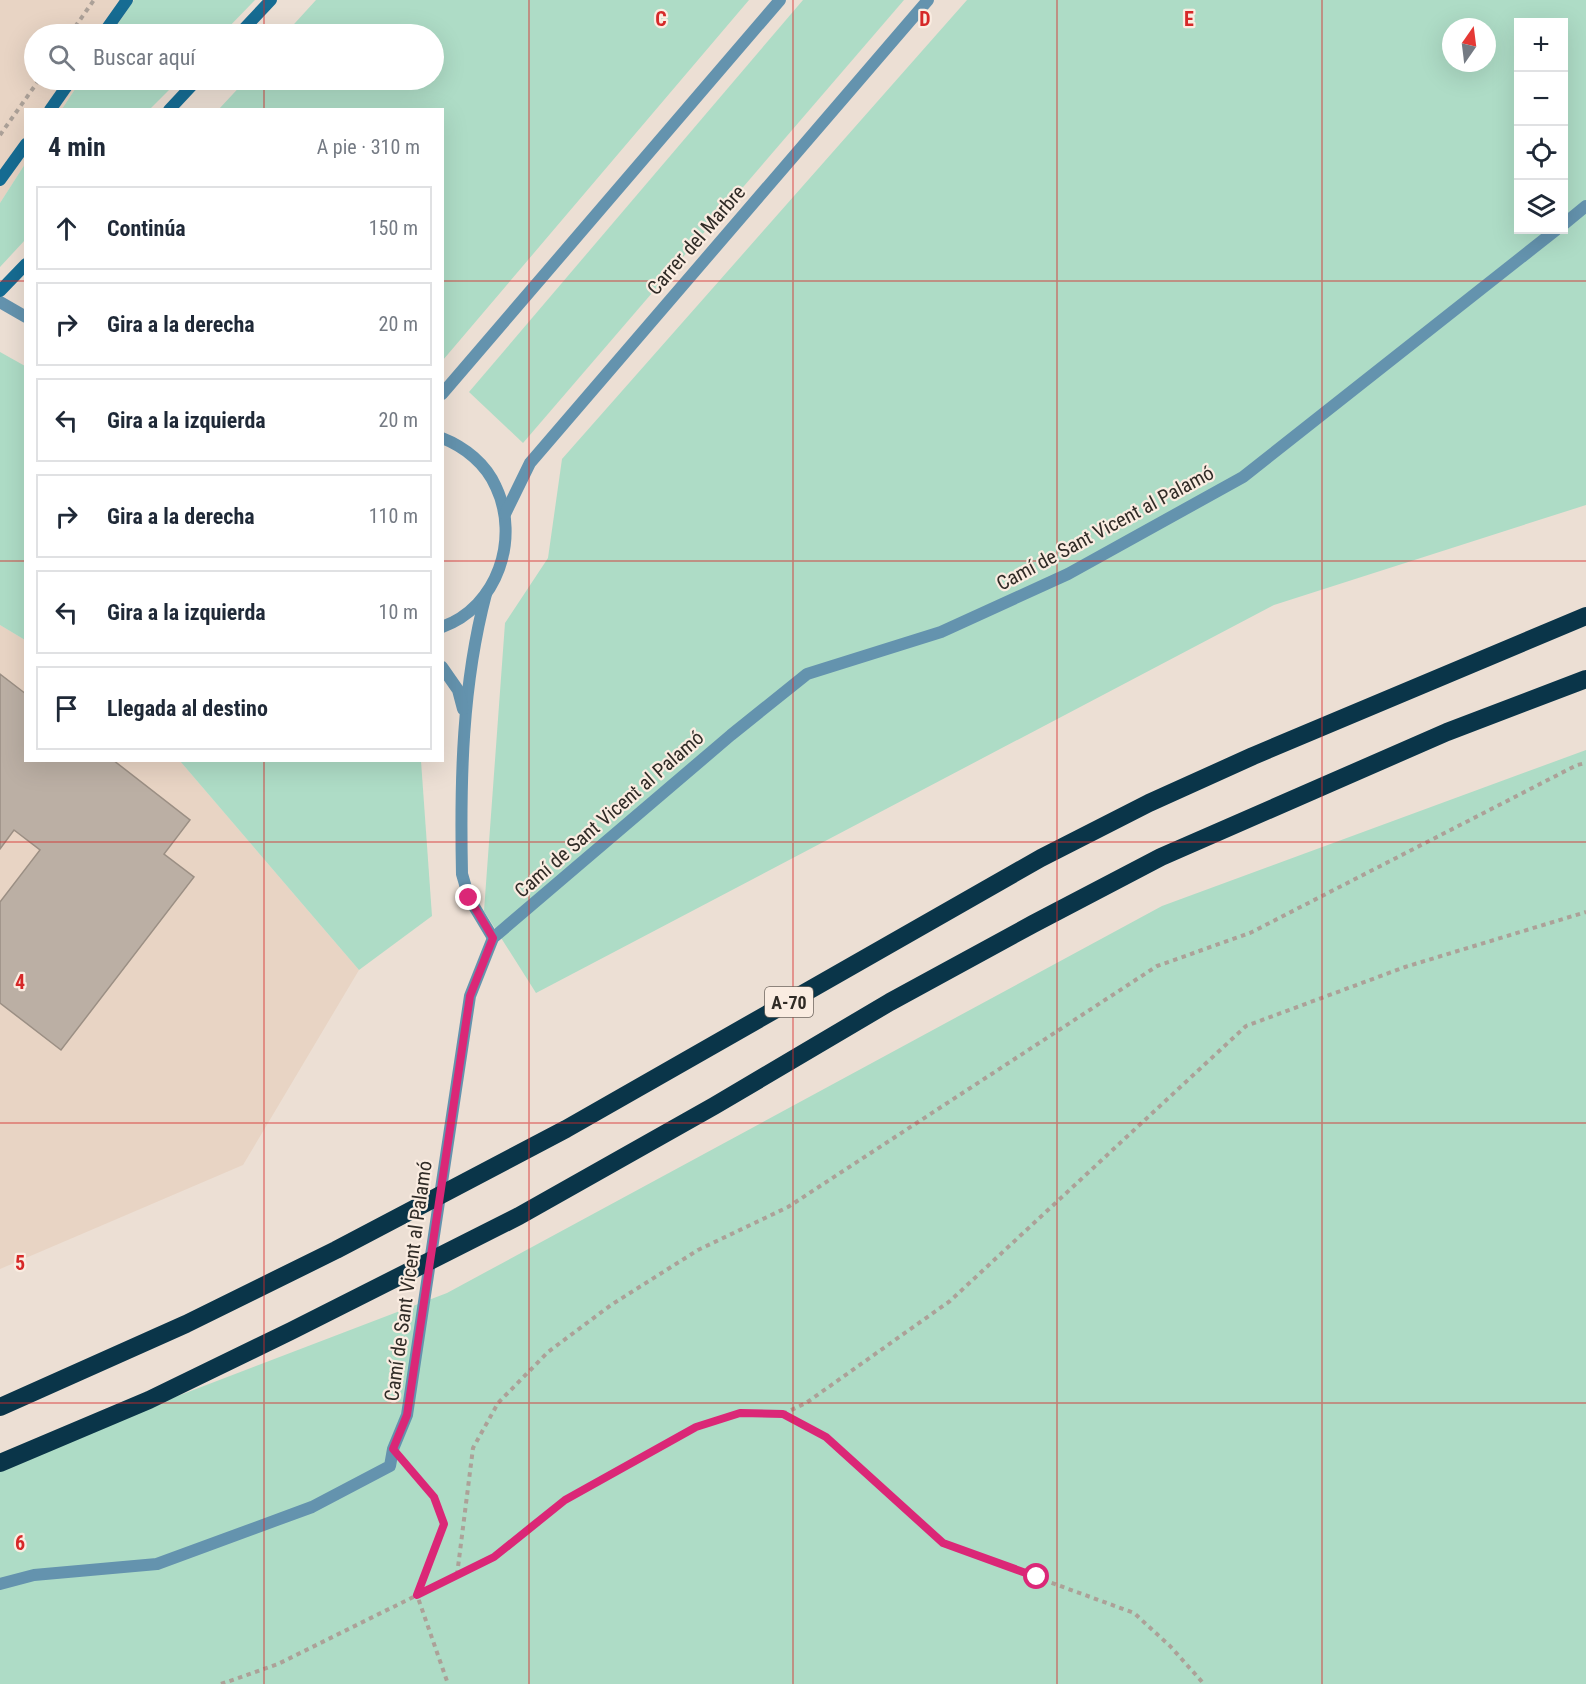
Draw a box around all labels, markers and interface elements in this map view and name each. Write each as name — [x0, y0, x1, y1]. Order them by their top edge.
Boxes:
text: C — [655, 7, 667, 31]
text: D — [919, 7, 931, 31]
text: E — [1184, 7, 1194, 31]
north arrow — [1442, 18, 1496, 72]
map controls — [1514, 18, 1568, 234]
button: + — [1514, 18, 1568, 72]
search box — [24, 24, 444, 90]
icon: search — [45, 41, 78, 74]
text: Buscar aquí — [93, 45, 196, 70]
button: − — [1514, 72, 1568, 126]
button: locate — [1514, 126, 1568, 180]
text: 4 min — [48, 132, 106, 162]
text: A pie · 310 m — [317, 135, 420, 159]
street label: Carrer del Marbre — [642, 180, 750, 300]
button: layers — [1514, 180, 1568, 234]
icon: ahead — [50, 212, 83, 245]
text: Continúa — [107, 216, 186, 241]
text: 150 m — [369, 216, 418, 240]
icon: right — [50, 308, 83, 341]
text: Gira a la derecha — [107, 312, 255, 337]
text: 20 m — [379, 312, 418, 336]
icon: left — [50, 404, 83, 437]
text: Gira a la izquierda — [107, 408, 266, 433]
text: 20 m — [379, 408, 418, 432]
street label: Camí de Sant Vicent al Palamó — [992, 460, 1218, 596]
icon: right — [50, 500, 83, 533]
text: Gira a la derecha — [107, 504, 255, 529]
text: 110 m — [369, 504, 418, 528]
icon: left — [50, 596, 83, 629]
text: Gira a la izquierda — [107, 600, 266, 625]
text: 10 m — [379, 600, 418, 624]
icon: arrive — [50, 692, 83, 725]
text: Llegada al destino — [107, 696, 268, 721]
street label: Camí de Sant Vicent al Palamó — [510, 725, 708, 903]
route end — [455, 884, 481, 910]
text: 4 — [15, 970, 25, 994]
road number: A-70 — [765, 987, 813, 1017]
street label: Camí de Sant Vicent al Palamó — [379, 1159, 437, 1403]
text: 5 — [15, 1251, 25, 1275]
text: 6 — [15, 1531, 25, 1555]
route start — [1023, 1563, 1049, 1589]

